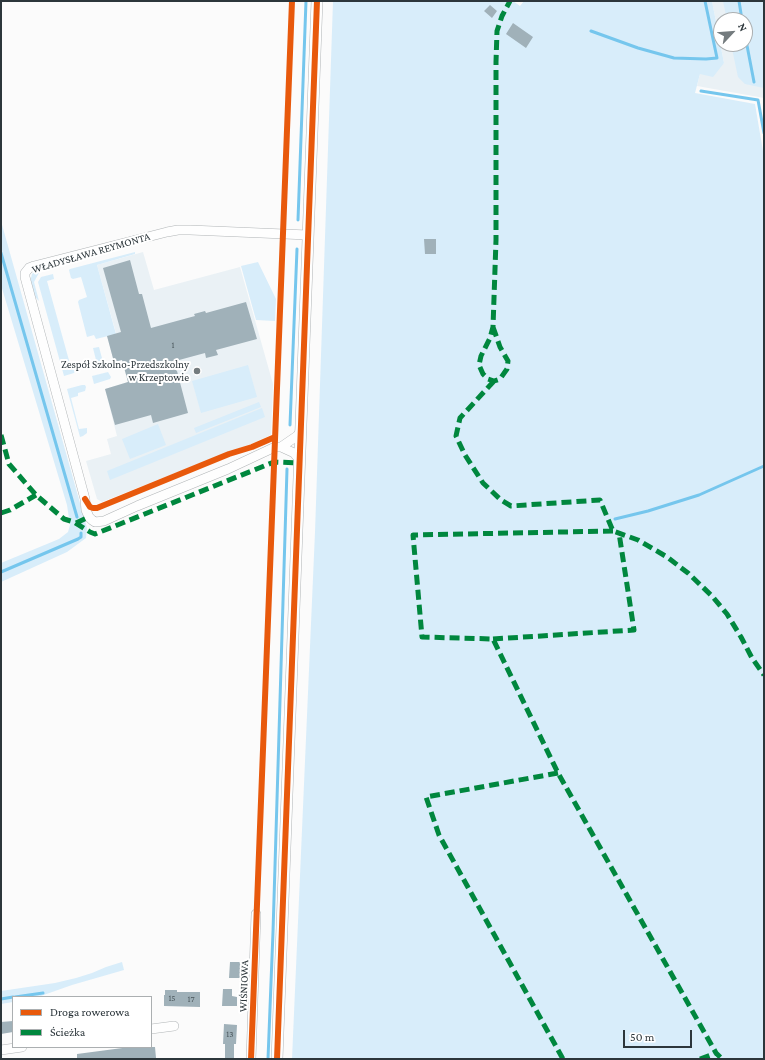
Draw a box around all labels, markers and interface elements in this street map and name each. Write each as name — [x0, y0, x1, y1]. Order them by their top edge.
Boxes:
north arrow — [713, 12, 753, 52]
text: N — [736, 21, 750, 33]
street label: WŁADYSŁAWA REYMONTA — [30, 230, 152, 276]
house number: 1 — [172, 340, 174, 350]
place label: Zespół Szkolno-Przedszkolny w Krzeptowie — [61, 358, 189, 384]
marker: Zespół Szkolno-Przedszkolny w Krzeptowie — [192, 366, 202, 376]
street label: WIŚNIOWA — [236, 960, 252, 1012]
house number: 15 — [168, 993, 176, 1003]
house number: 17 — [187, 994, 195, 1004]
legend — [12, 996, 152, 1048]
text: Droga rowerowa — [50, 1005, 130, 1019]
scale bar — [625, 1022, 694, 1048]
text: Ścieżka — [50, 1025, 85, 1039]
house number: 13 — [226, 1029, 234, 1039]
text: 50 m — [630, 1030, 654, 1044]

